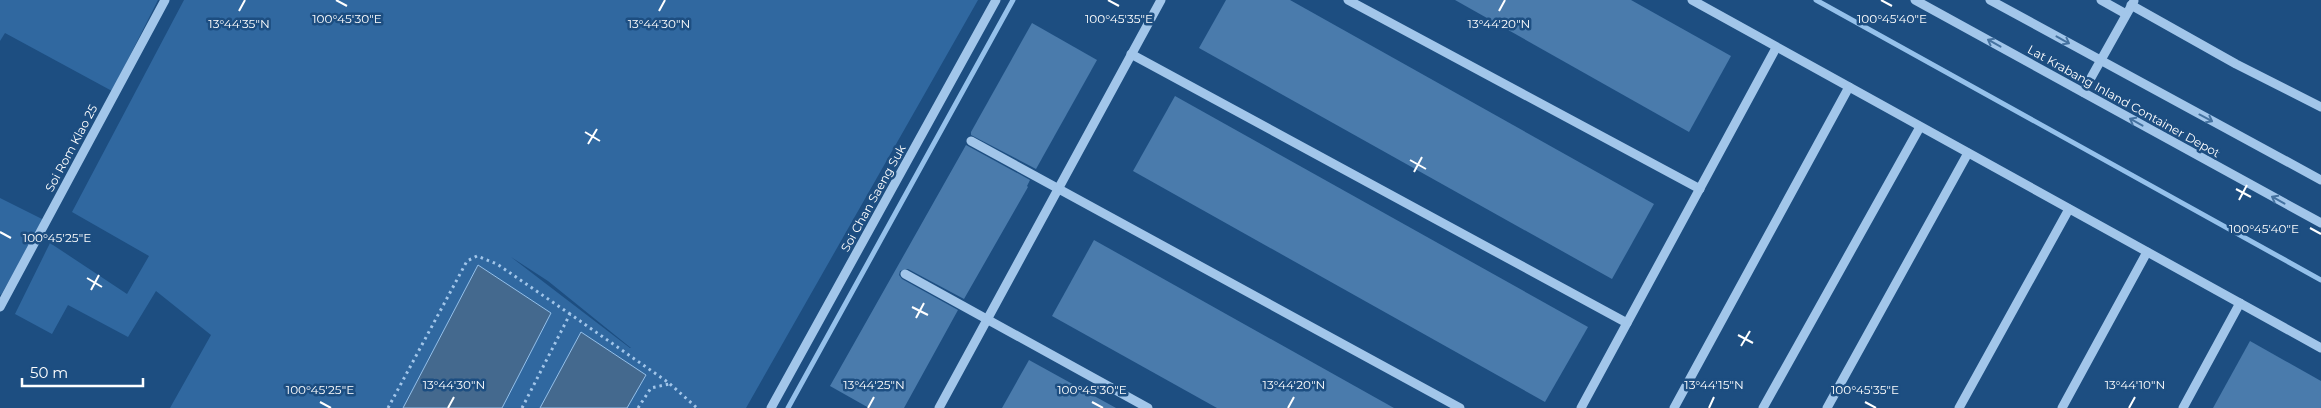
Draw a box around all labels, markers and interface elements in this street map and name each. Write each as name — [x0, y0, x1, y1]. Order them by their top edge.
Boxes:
text: 100°45'30"E — [312, 11, 382, 26]
text: 100°45'35"E — [1085, 11, 1153, 26]
text: 100°45'40"E — [1857, 11, 1927, 26]
text: 13°44'35"N — [208, 16, 270, 31]
text: 13°44'30"N — [628, 16, 690, 31]
text: 13°44'20"N — [1468, 16, 1530, 31]
one-way arrow — [2055, 36, 2070, 46]
one-way arrow — [1986, 38, 2001, 48]
street label: Lat Krabang Inland Container Depot — [2025, 42, 2223, 160]
street label: Soi Rom Klao 25 — [42, 102, 100, 194]
one-way arrow — [2198, 114, 2213, 123]
one-way arrow — [2129, 116, 2144, 126]
street label: Soi Chan Saeng Suk — [837, 141, 909, 254]
one-way arrow — [2271, 195, 2286, 205]
text: 100°45'40"E — [2229, 221, 2299, 236]
text: 100°45'25"E — [23, 230, 91, 245]
scale bar — [22, 356, 144, 388]
text: 50 m — [30, 363, 68, 382]
text: 13°44'30"N — [423, 377, 485, 392]
text: 13°44'25"N — [843, 377, 905, 392]
text: 13°44'20"N — [1263, 377, 1325, 392]
text: 13°44'15"N — [1684, 377, 1744, 392]
text: 13°44'10"N — [2105, 377, 2165, 392]
text: 100°45'25"E — [286, 382, 354, 397]
text: 100°45'30"E — [1057, 382, 1127, 397]
text: 100°45'35"E — [1831, 382, 1899, 397]

